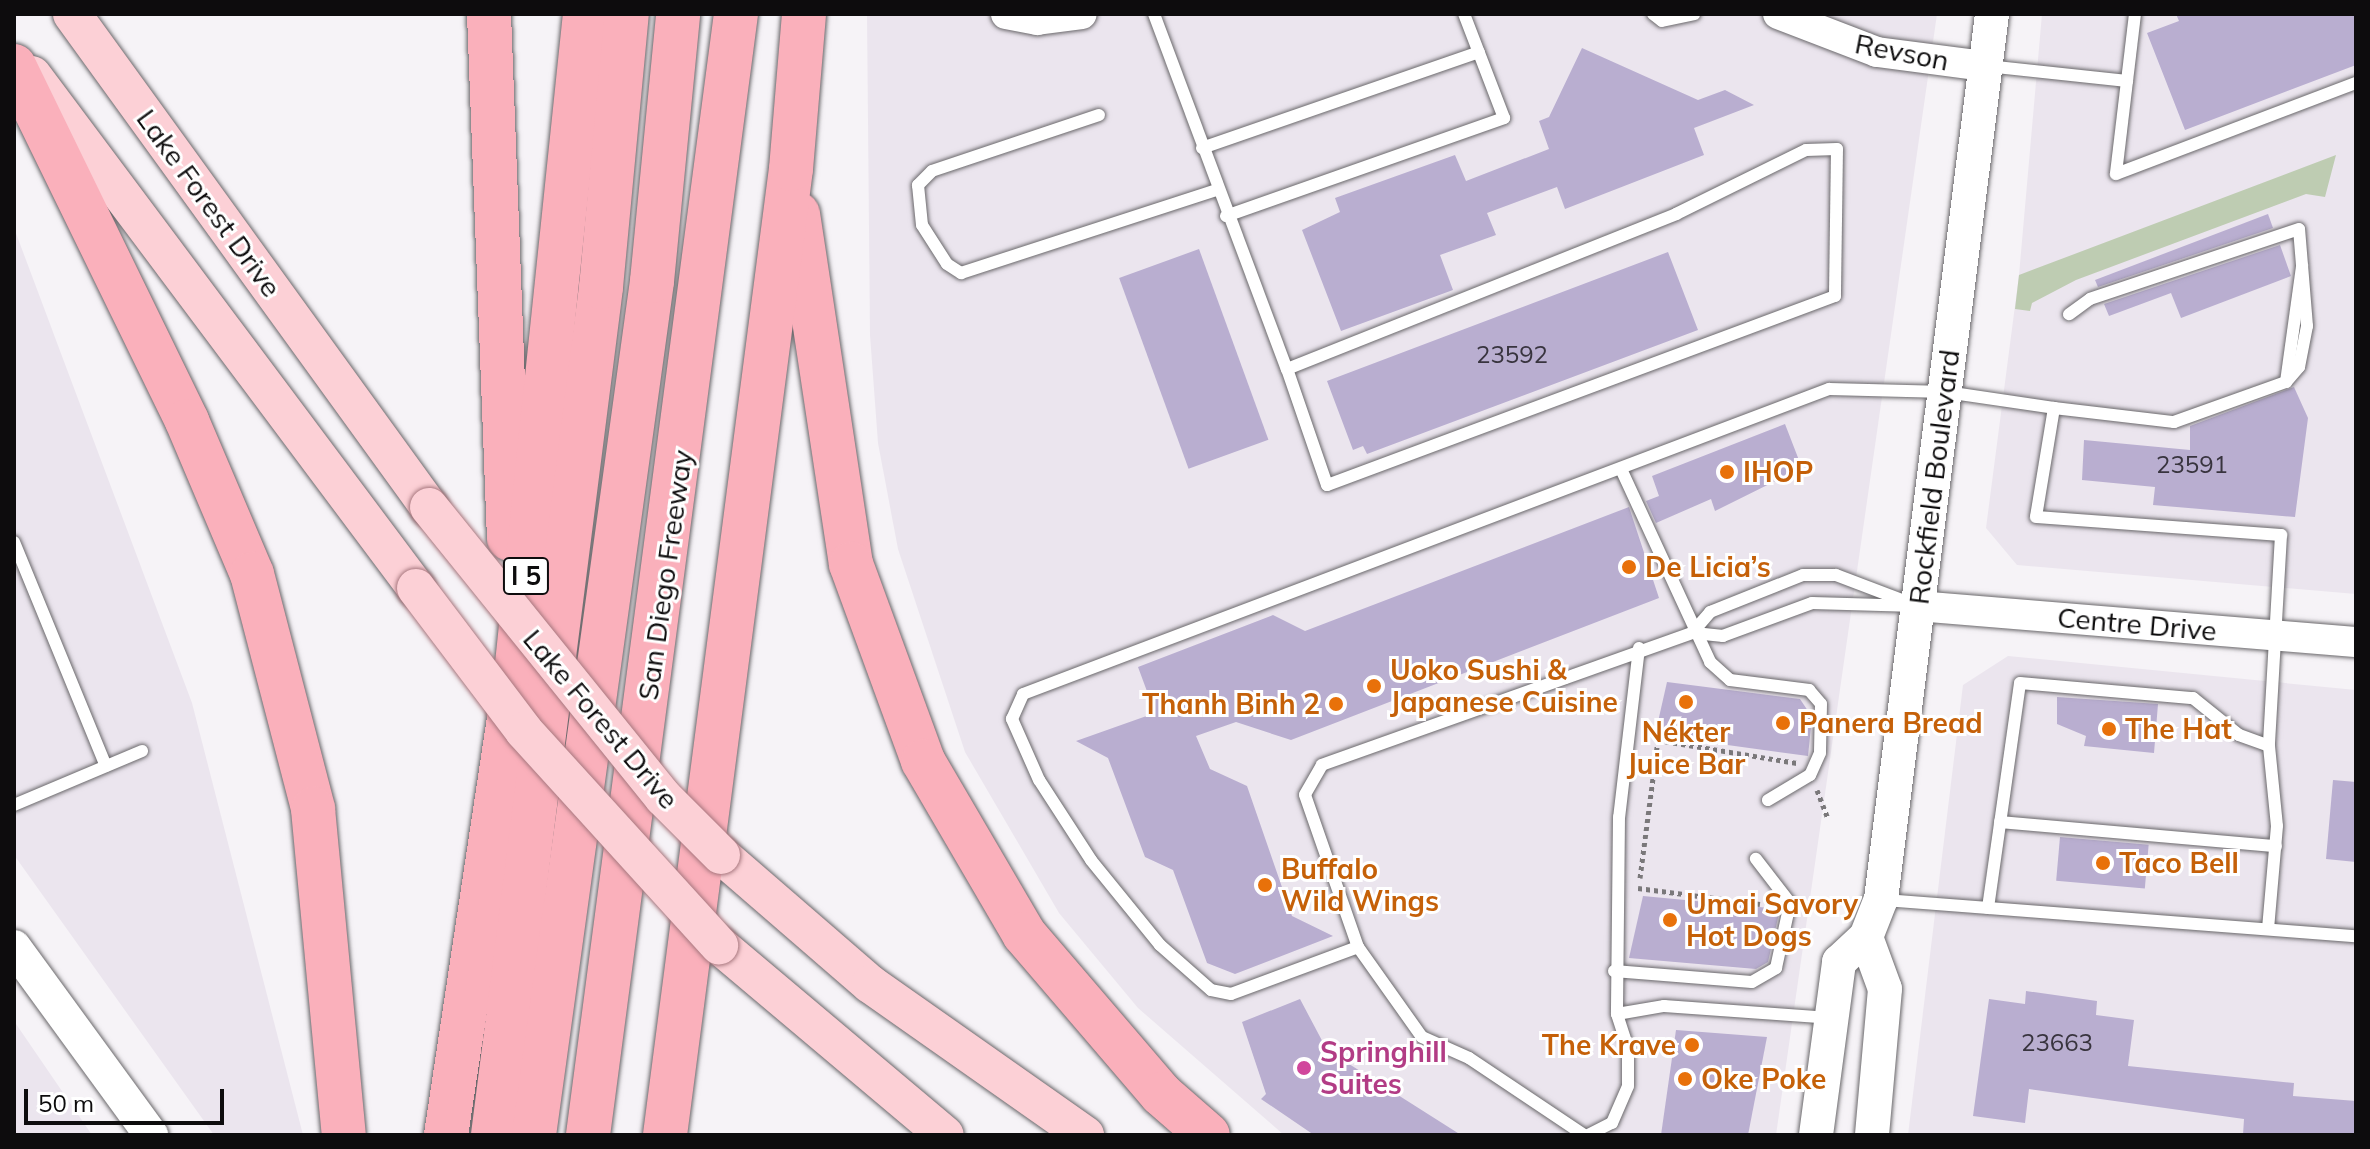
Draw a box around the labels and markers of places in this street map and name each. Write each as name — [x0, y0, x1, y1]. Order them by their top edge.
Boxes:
place label: IHOP — [1743, 455, 1813, 489]
marker: IHOP — [1718, 463, 1736, 481]
place label: De Licia’s — [1645, 550, 1771, 584]
marker: De Licia’s — [1620, 558, 1638, 576]
place label: Uoko Sushi & Japanese Cuisine — [1390, 653, 1618, 719]
marker: Uoko Sushi & Japanese Cuisine — [1365, 677, 1383, 695]
place label: Thanh Binh 2 — [1142, 687, 1320, 721]
marker: Nékter Juice Bar — [1677, 693, 1695, 711]
marker: Thanh Binh 2 — [1327, 695, 1345, 713]
place label: Panera Bread — [1799, 706, 1983, 740]
place label: The Hat — [2125, 712, 2232, 746]
marker: Panera Bread — [1774, 714, 1792, 732]
place label: Nékter Juice Bar — [1627, 715, 1745, 781]
marker: The Hat — [2100, 720, 2118, 738]
place label: Taco Bell — [2119, 846, 2239, 880]
place label: Buffalo Wild Wings — [1281, 852, 1439, 918]
marker: Taco Bell — [2094, 854, 2112, 872]
marker: Buffalo Wild Wings — [1256, 876, 1274, 894]
place label: Umai Savory Hot Dogs — [1686, 887, 1858, 953]
marker: Umai Savory Hot Dogs — [1661, 911, 1679, 929]
place label: The Krave — [1542, 1028, 1676, 1062]
place label: Springhill Suites — [1320, 1035, 1447, 1101]
marker: The Krave — [1683, 1036, 1701, 1054]
marker: Springhill Suites — [1295, 1059, 1313, 1077]
place label: Oke Poke — [1701, 1062, 1826, 1096]
marker: Oke Poke — [1676, 1070, 1694, 1088]

